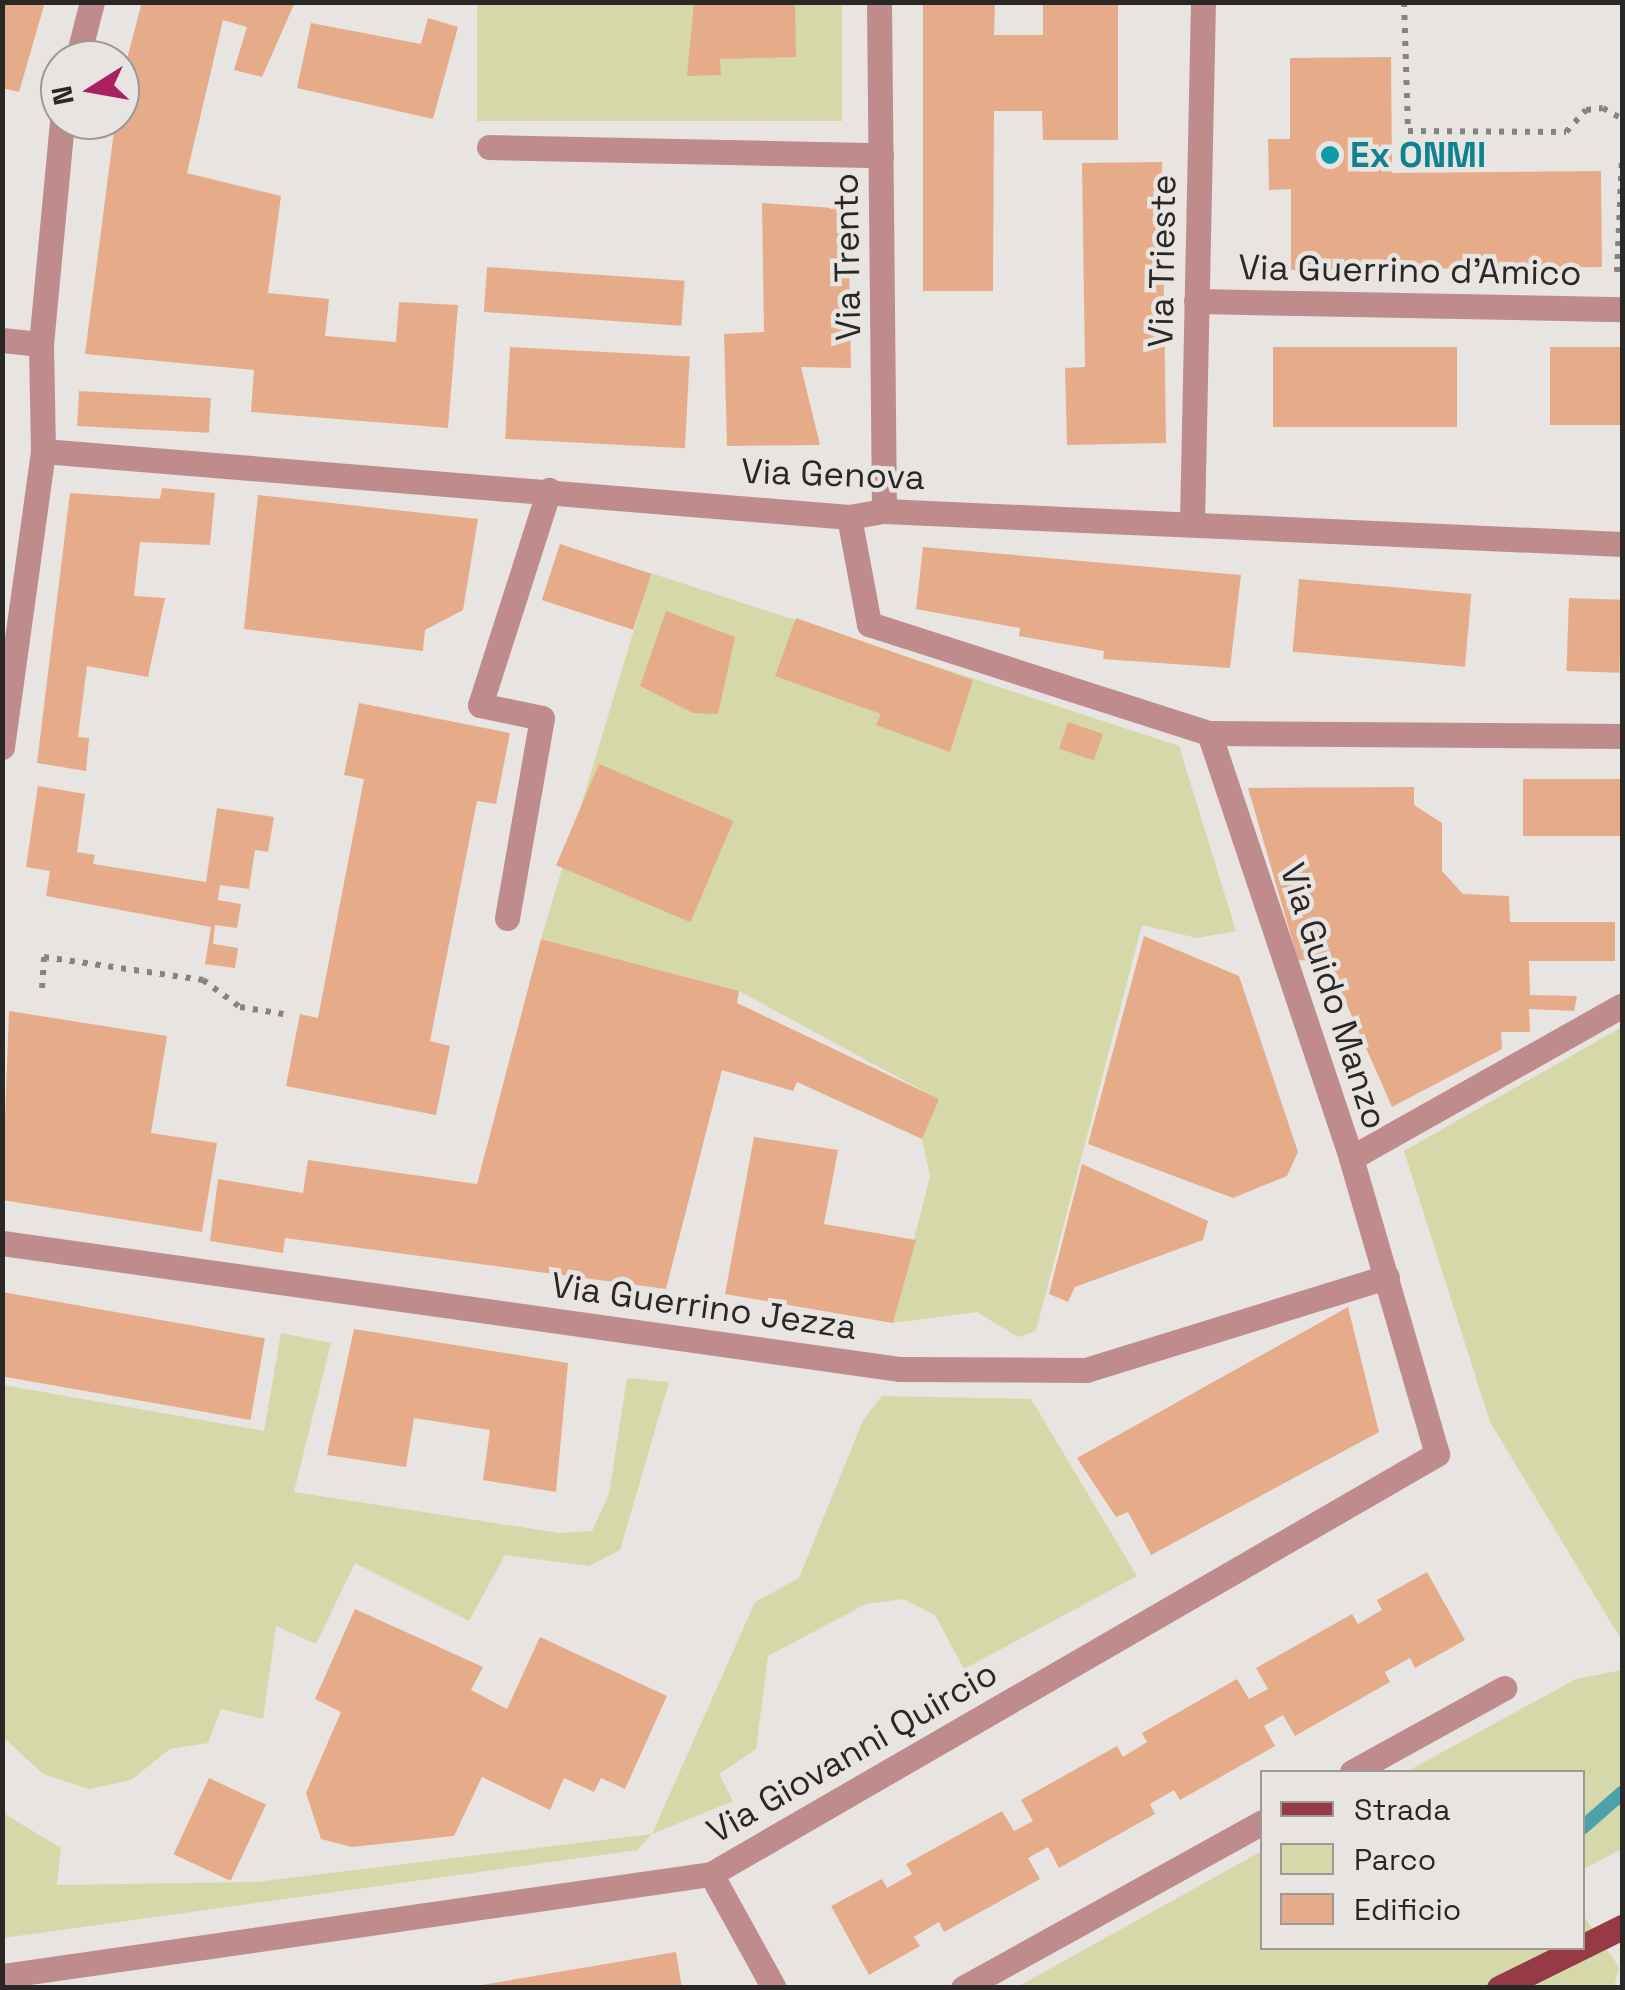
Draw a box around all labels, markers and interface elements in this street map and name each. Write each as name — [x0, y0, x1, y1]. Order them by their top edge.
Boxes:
north arrow — [40, 40, 140, 140]
text: N — [43, 83, 82, 108]
place label: Ex ONMI — [1350, 134, 1486, 176]
marker: Ex ONMI — [1319, 144, 1341, 166]
street label: Via Trento — [825, 172, 869, 342]
street label: Via Trieste — [1139, 174, 1185, 348]
street label: Via Guerrino d'Amico — [1238, 246, 1582, 294]
street label: Via Genova — [740, 450, 926, 498]
street label: Via Guido Manzo — [1271, 858, 1397, 1134]
street label: Via Guerrino Jezza — [549, 1264, 859, 1348]
street label: Via Giovanni Quircio — [699, 1652, 1005, 1852]
legend — [1260, 1770, 1585, 1950]
text: Strada — [1354, 1790, 1450, 1829]
text: Parco — [1354, 1840, 1436, 1879]
text: Edificio — [1354, 1890, 1461, 1929]

